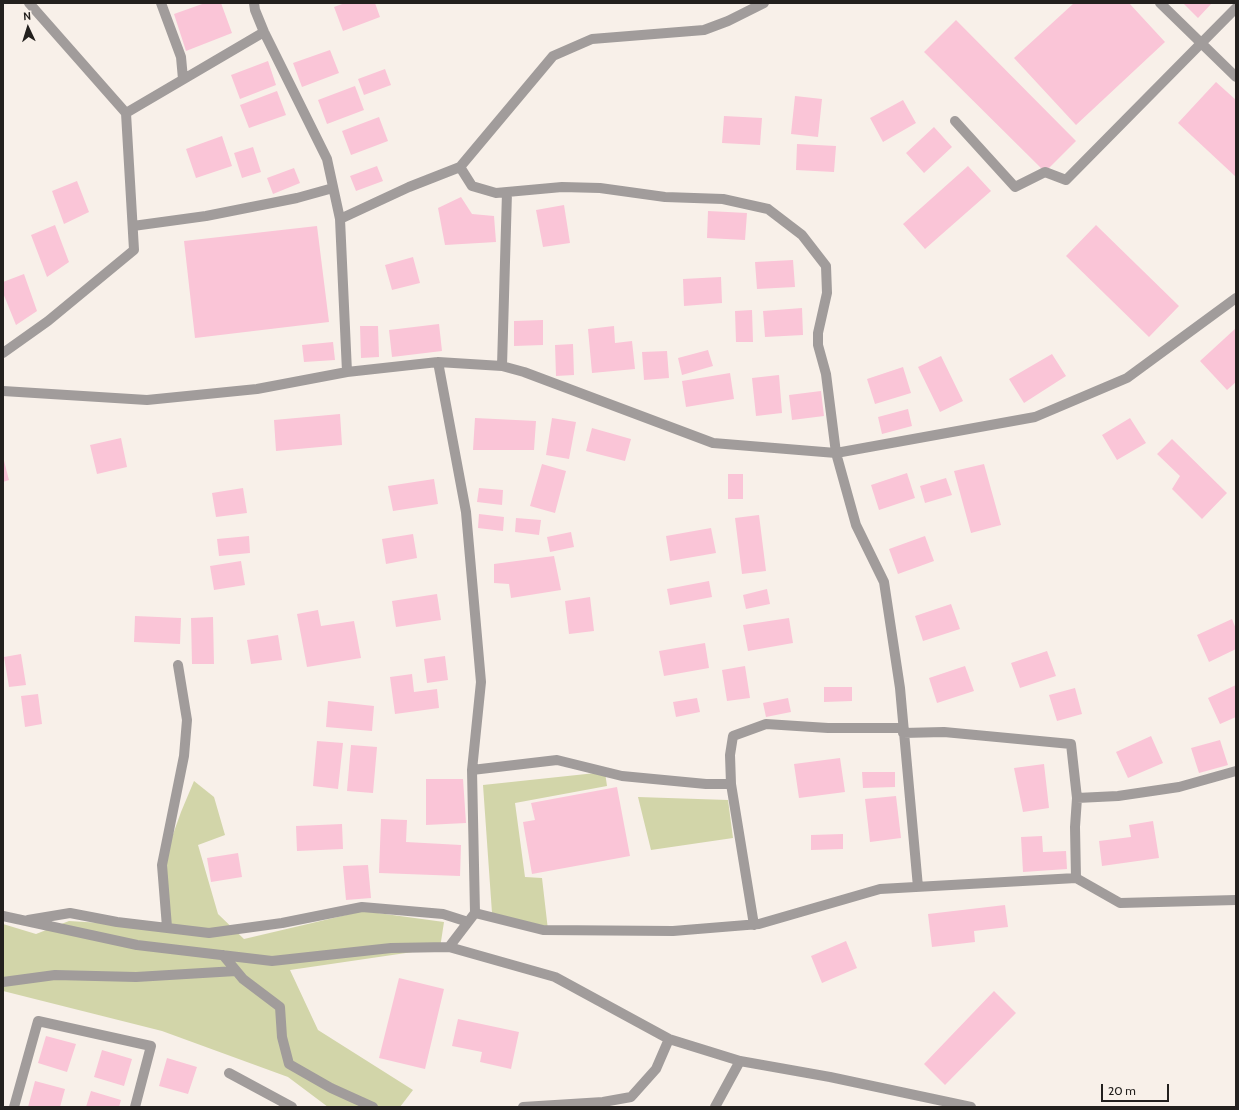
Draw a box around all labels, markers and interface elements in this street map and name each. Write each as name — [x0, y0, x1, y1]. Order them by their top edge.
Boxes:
north arrow — [8, 8, 48, 48]
text: N — [23, 9, 32, 23]
scale bar — [1103, 1076, 1171, 1102]
text: 20 m — [1108, 1083, 1136, 1098]

